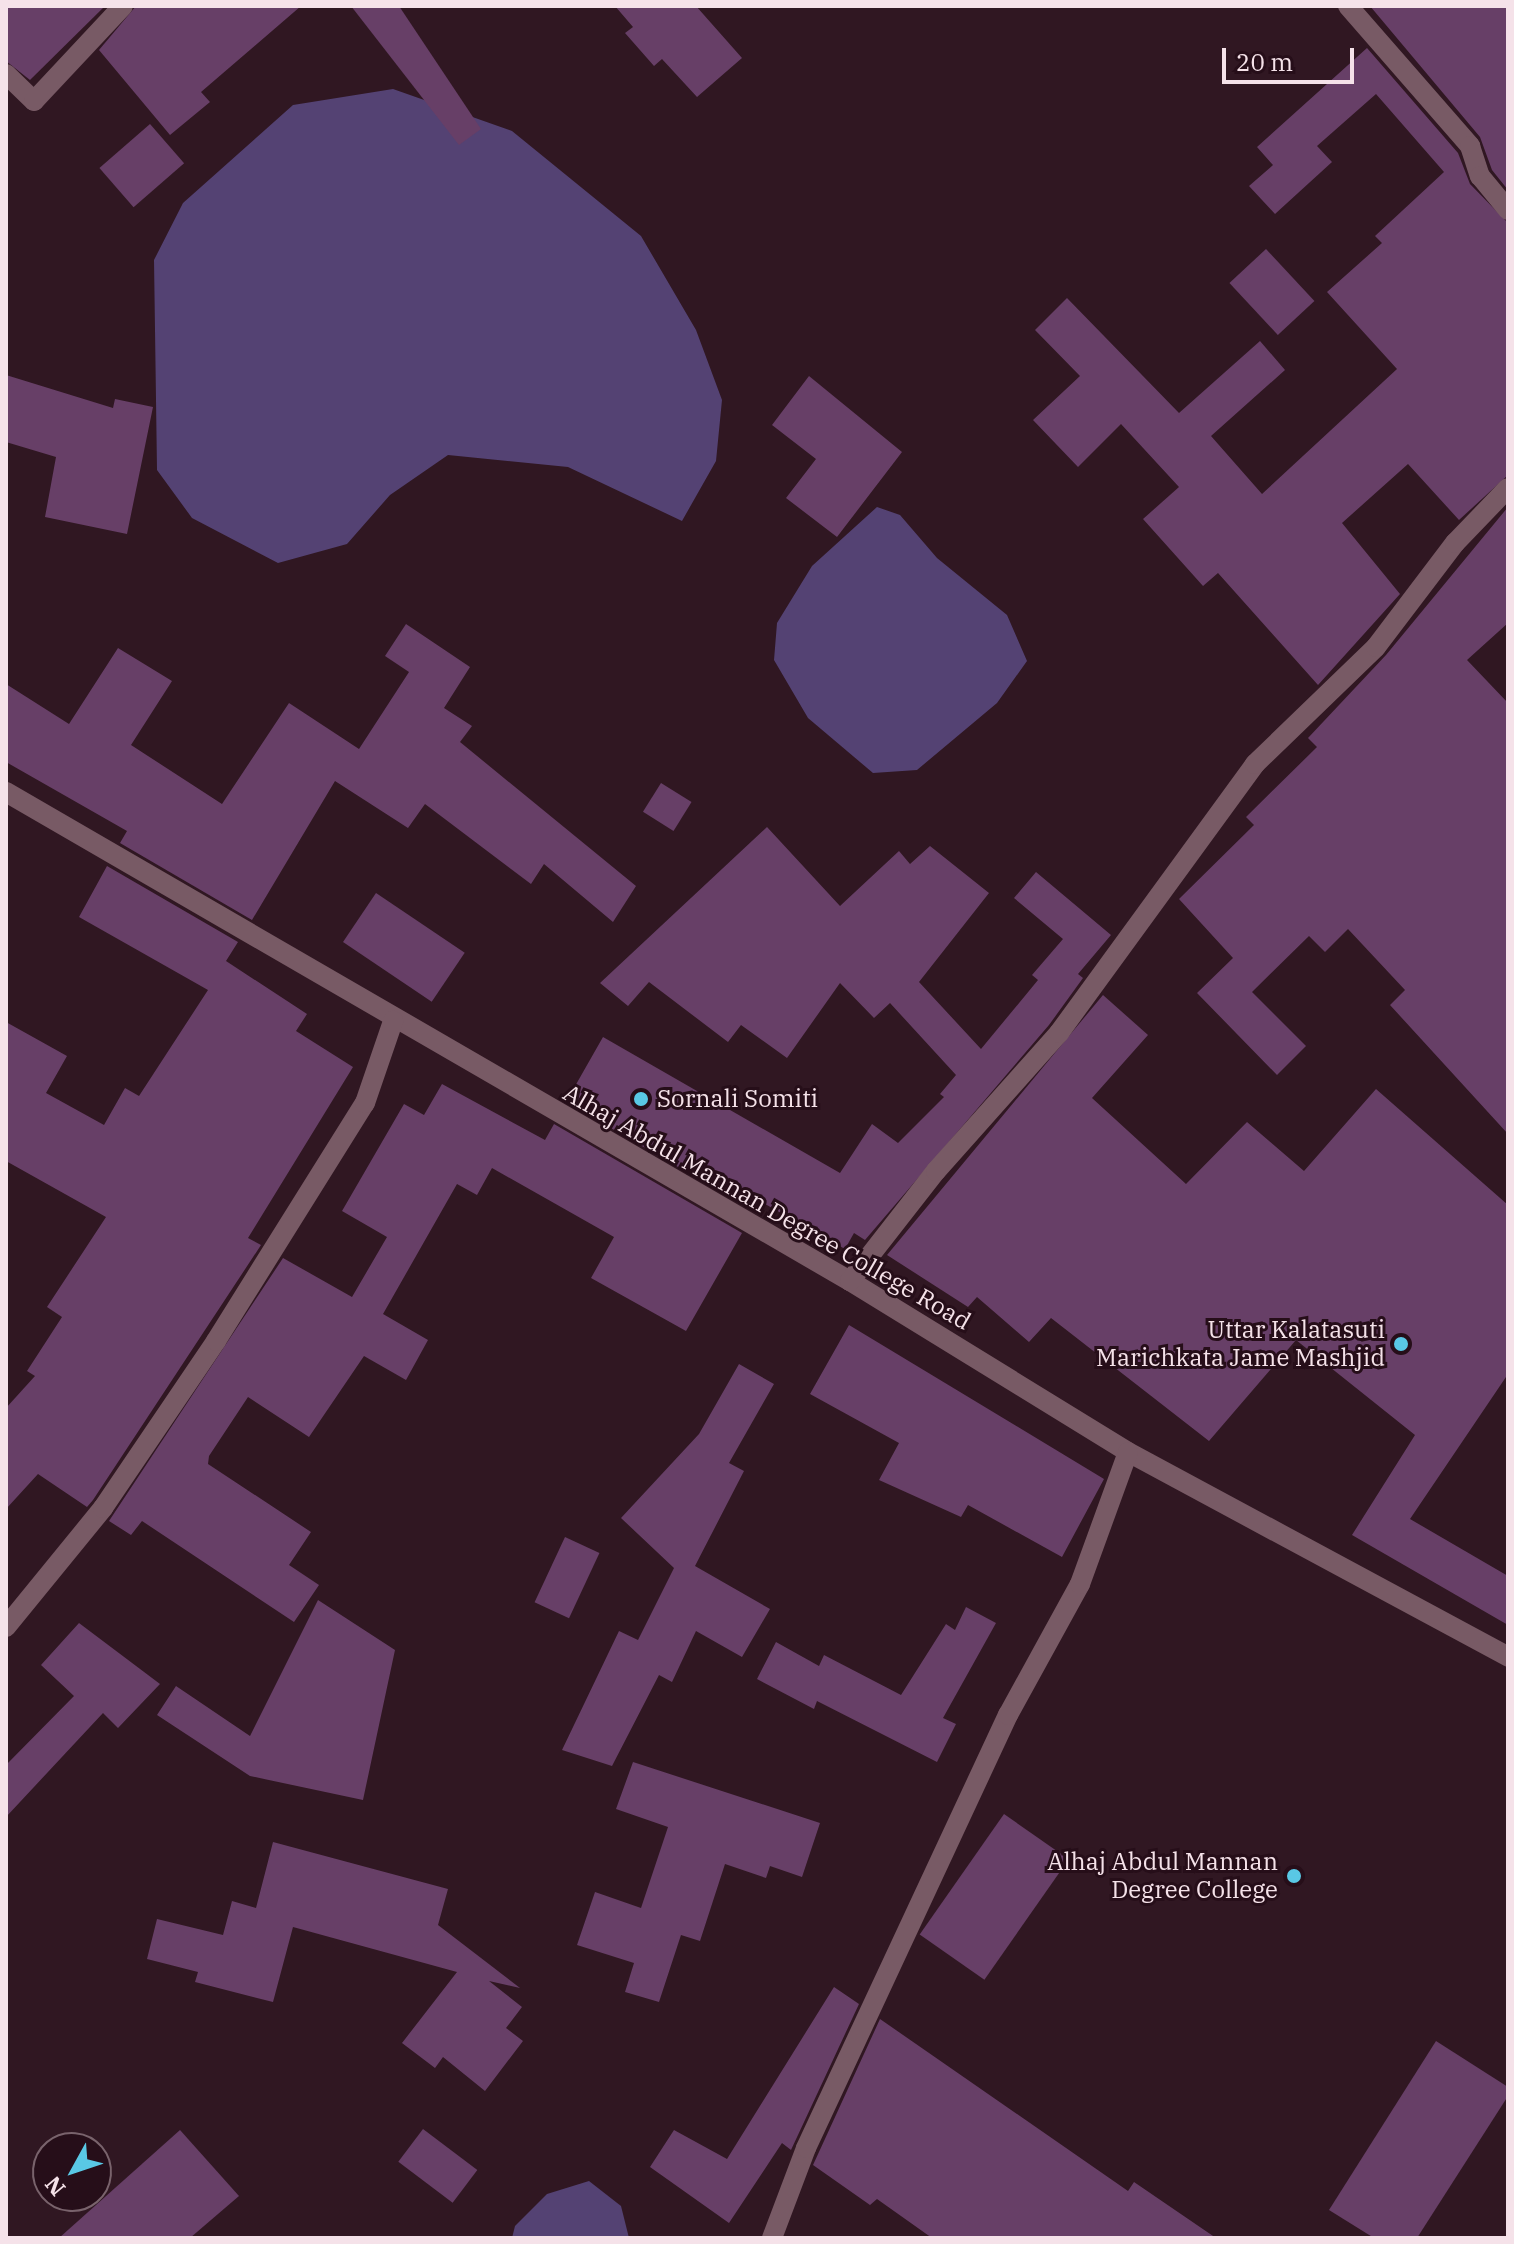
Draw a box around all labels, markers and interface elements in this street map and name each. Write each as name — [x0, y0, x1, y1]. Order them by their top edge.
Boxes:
scale bar — [1226, 32, 1358, 82]
text: 20 m — [1236, 46, 1293, 78]
street label: Alhaj Abdul Mannan Degree College Road — [558, 1078, 976, 1336]
place label: Sornali Somiti — [657, 1085, 818, 1113]
marker: Sornali Somiti — [632, 1090, 650, 1108]
place label: Uttar Kalatasuti Marichkata Jame Mashjid — [1096, 1316, 1385, 1372]
marker: Uttar Kalatasuti Marichkata Jame Mashjid — [1392, 1335, 1410, 1353]
place label: Alhaj Abdul Mannan Degree College — [1047, 1848, 1278, 1904]
marker: Alhaj Abdul Mannan Degree College — [1285, 1867, 1303, 1885]
north arrow — [32, 2132, 112, 2212]
text: N — [38, 2170, 71, 2202]

